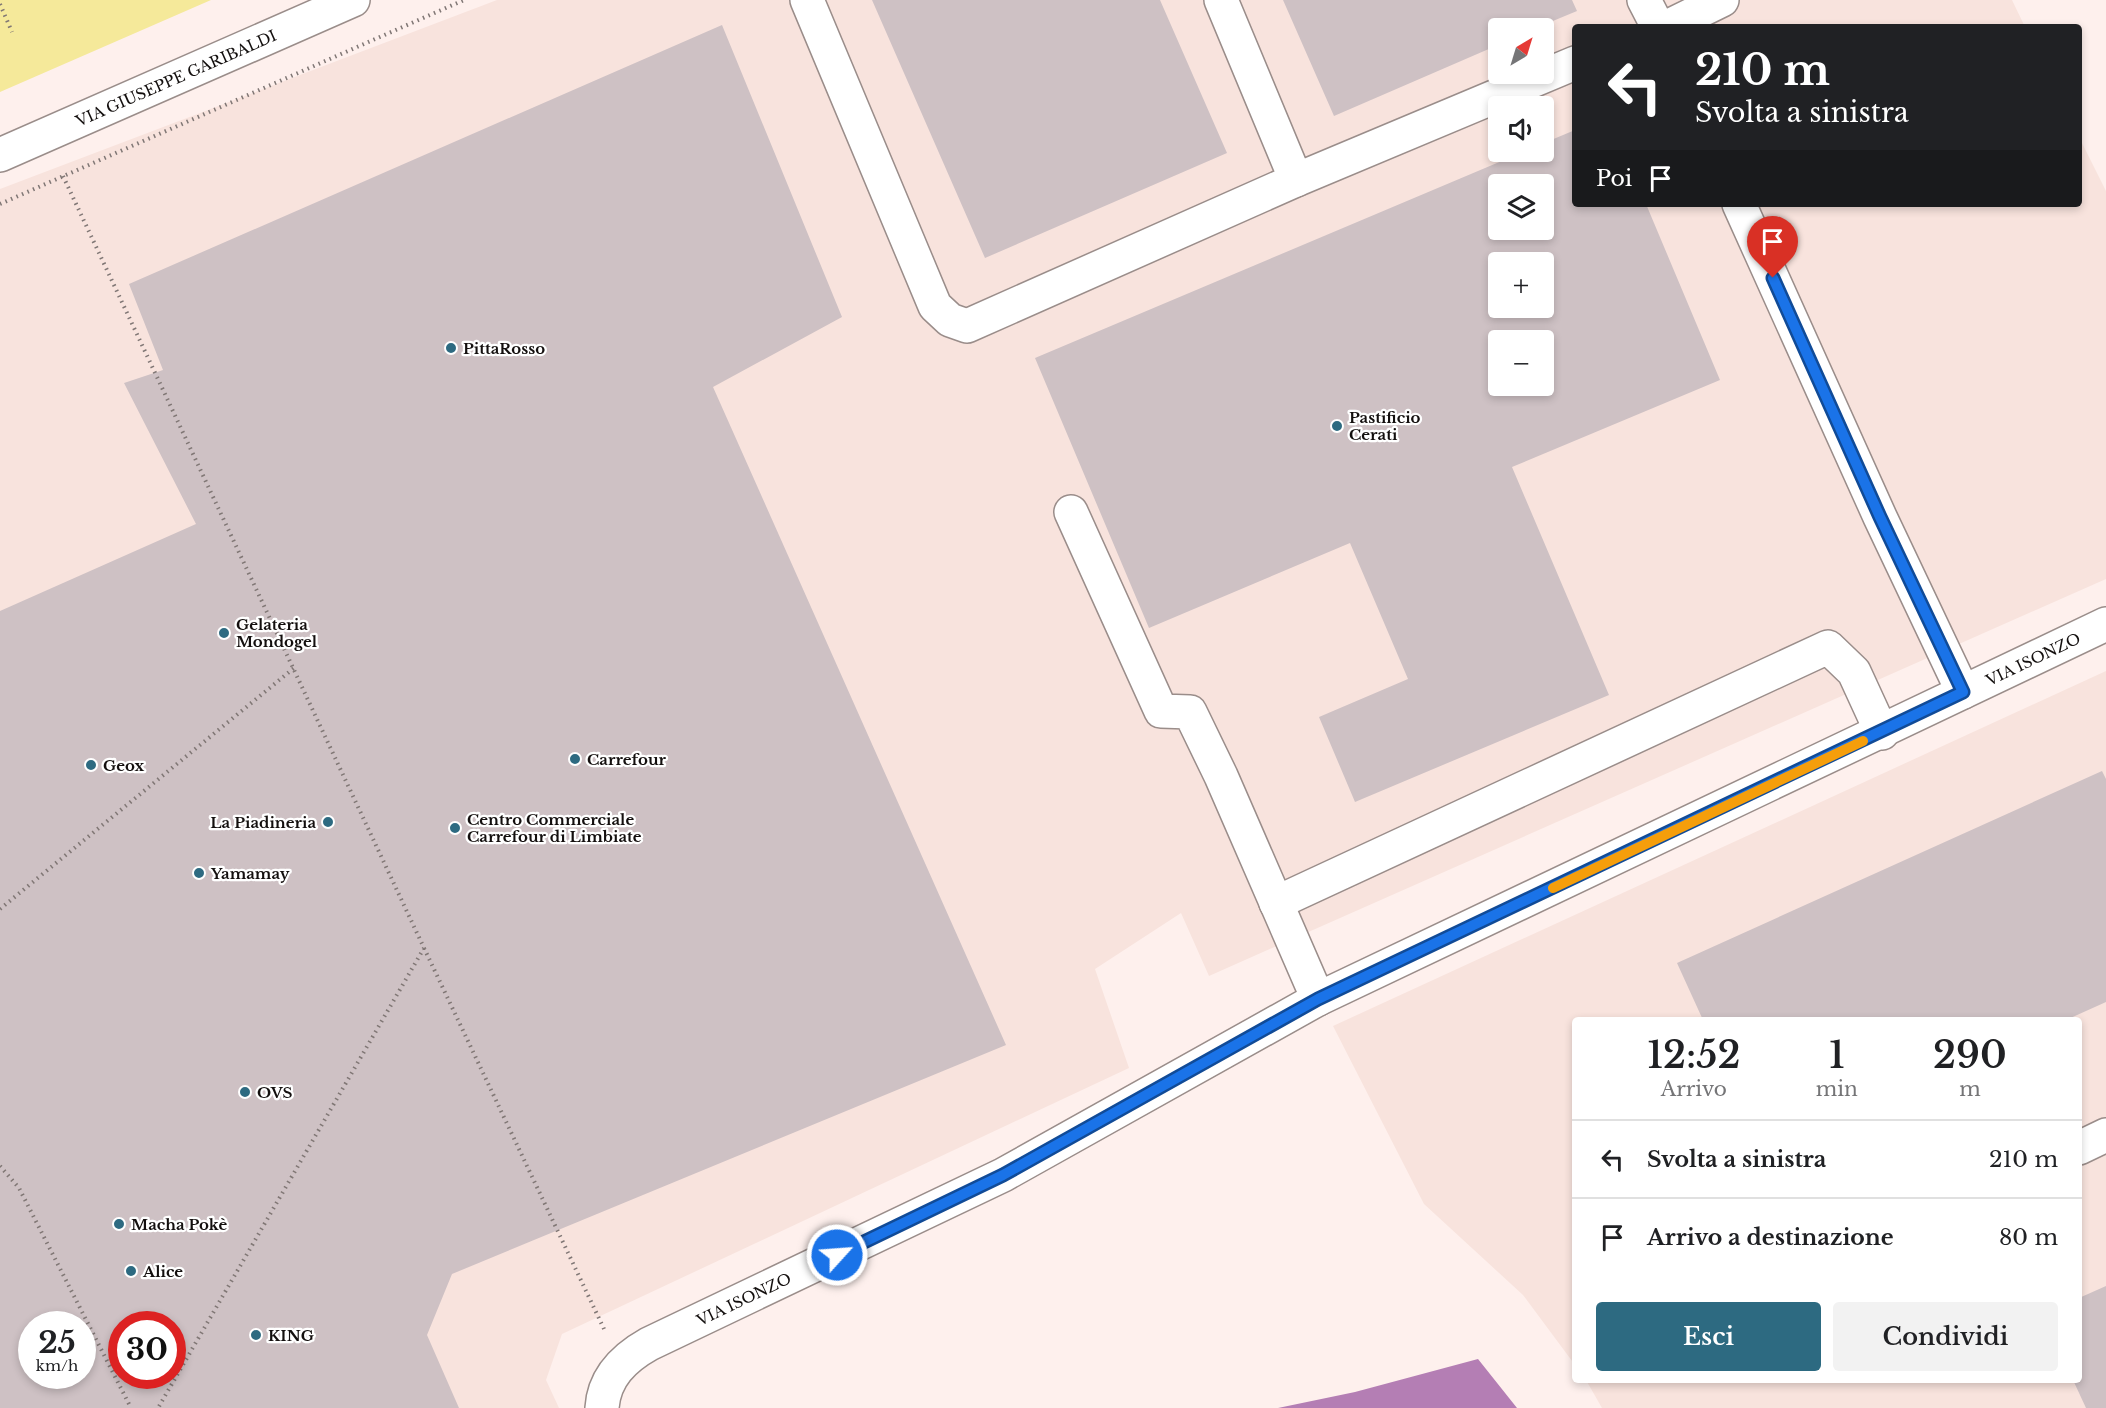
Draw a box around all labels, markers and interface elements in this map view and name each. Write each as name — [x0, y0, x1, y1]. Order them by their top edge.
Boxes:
north arrow — [1488, 18, 1554, 84]
map controls — [1488, 18, 1554, 396]
street label: VIA GIUSEPPE GARIBALDI — [72, 25, 279, 131]
text: 210 m — [1695, 44, 1830, 96]
icon: left — [1596, 48, 1674, 126]
button: sound — [1488, 96, 1554, 162]
text: Svolta a sinistra — [1695, 96, 1909, 129]
icon: arrive — [1644, 162, 1677, 195]
text: Poi — [1596, 165, 1632, 192]
button: layers — [1488, 174, 1554, 240]
pin — [1747, 216, 1798, 278]
icon: arrive — [1756, 225, 1789, 258]
button: + — [1488, 252, 1554, 318]
button: − — [1488, 330, 1554, 396]
place label: PittaRosso — [463, 339, 545, 358]
marker: PittaRosso — [444, 341, 458, 355]
place label: Pastificio Cerati — [1349, 408, 1421, 444]
marker: Pastificio Cerati — [1330, 419, 1344, 433]
place label: Gelateria Mondogel — [236, 615, 318, 651]
marker: Gelateria Mondogel — [217, 626, 231, 640]
street label: VIA ISONZO — [1982, 628, 2083, 690]
place label: Carrefour — [587, 750, 667, 769]
marker: Carrefour — [568, 752, 582, 766]
place label: Geox — [103, 756, 144, 775]
marker: Geox — [84, 758, 98, 772]
place label: Centro Commerciale Carrefour di Limbiate — [467, 810, 642, 846]
place label: La Piadineria — [210, 813, 316, 832]
marker: La Piadineria — [321, 815, 335, 829]
marker: Centro Commerciale Carrefour di Limbiate — [448, 821, 462, 835]
place label: Yamamay — [210, 864, 290, 883]
marker: Yamamay — [192, 866, 206, 880]
text: 12:52 — [1647, 1033, 1740, 1078]
text: 1 — [1829, 1033, 1845, 1078]
text: 290 — [1933, 1033, 2007, 1078]
text: Arrivo — [1661, 1077, 1727, 1101]
text: min — [1816, 1077, 1858, 1101]
text: m — [1959, 1077, 1981, 1101]
place label: OVS — [257, 1083, 293, 1102]
marker: OVS — [238, 1085, 252, 1099]
icon: left — [1596, 1143, 1629, 1176]
text: Svolta a sinistra — [1647, 1146, 1826, 1173]
text: 210 m — [1989, 1146, 2058, 1173]
place label: Macha Pokè — [131, 1215, 227, 1234]
marker: Macha Pokè — [112, 1217, 126, 1231]
icon: arrive — [1596, 1221, 1629, 1254]
position arrow — [805, 1223, 869, 1287]
text: Arrivo a destinazione — [1647, 1224, 1894, 1251]
text: 80 m — [1999, 1224, 2058, 1251]
place label: Alice — [142, 1262, 183, 1281]
marker: Alice — [124, 1264, 138, 1278]
street label: VIA ISONZO — [692, 1268, 794, 1330]
button: Esci — [1596, 1302, 1821, 1371]
button: Condividi — [1833, 1302, 2058, 1371]
speed limit sign: 30 — [108, 1311, 186, 1389]
text: 25 — [38, 1324, 76, 1361]
place label: KING — [268, 1326, 314, 1345]
marker: KING — [249, 1328, 263, 1342]
text: km/h — [36, 1356, 78, 1375]

